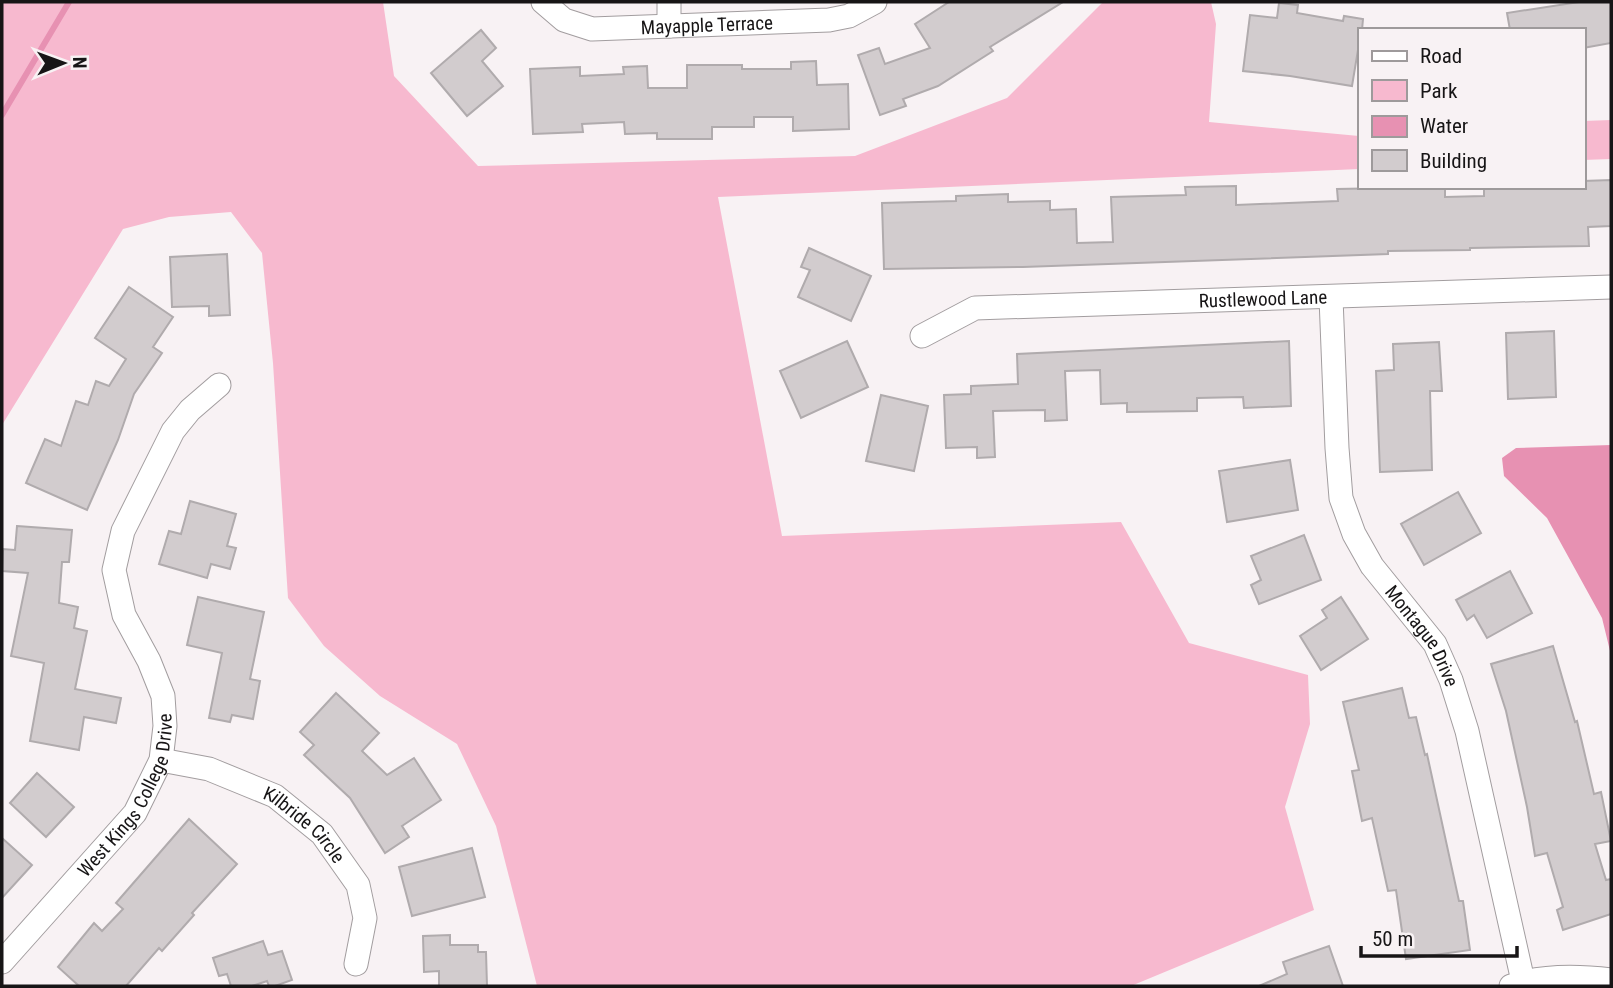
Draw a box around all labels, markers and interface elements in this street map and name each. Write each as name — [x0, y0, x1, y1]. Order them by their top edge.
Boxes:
street label: Mayapple Terrace — [640, 11, 773, 39]
north arrow — [28, 28, 98, 98]
legend — [1358, 28, 1585, 189]
text: Road — [1420, 44, 1462, 68]
text: N — [68, 57, 91, 69]
text: Park — [1420, 79, 1458, 103]
text: Water — [1420, 114, 1468, 138]
text: Building — [1420, 149, 1487, 173]
street label: Rustlewood Lane — [1198, 285, 1328, 312]
street label: Montague Drive — [1381, 580, 1464, 689]
street label: West Kings College Drive — [72, 713, 177, 881]
street label: Kilbride Circle — [260, 781, 350, 867]
scale bar — [1361, 914, 1517, 958]
text: 50 m — [1372, 927, 1413, 951]

